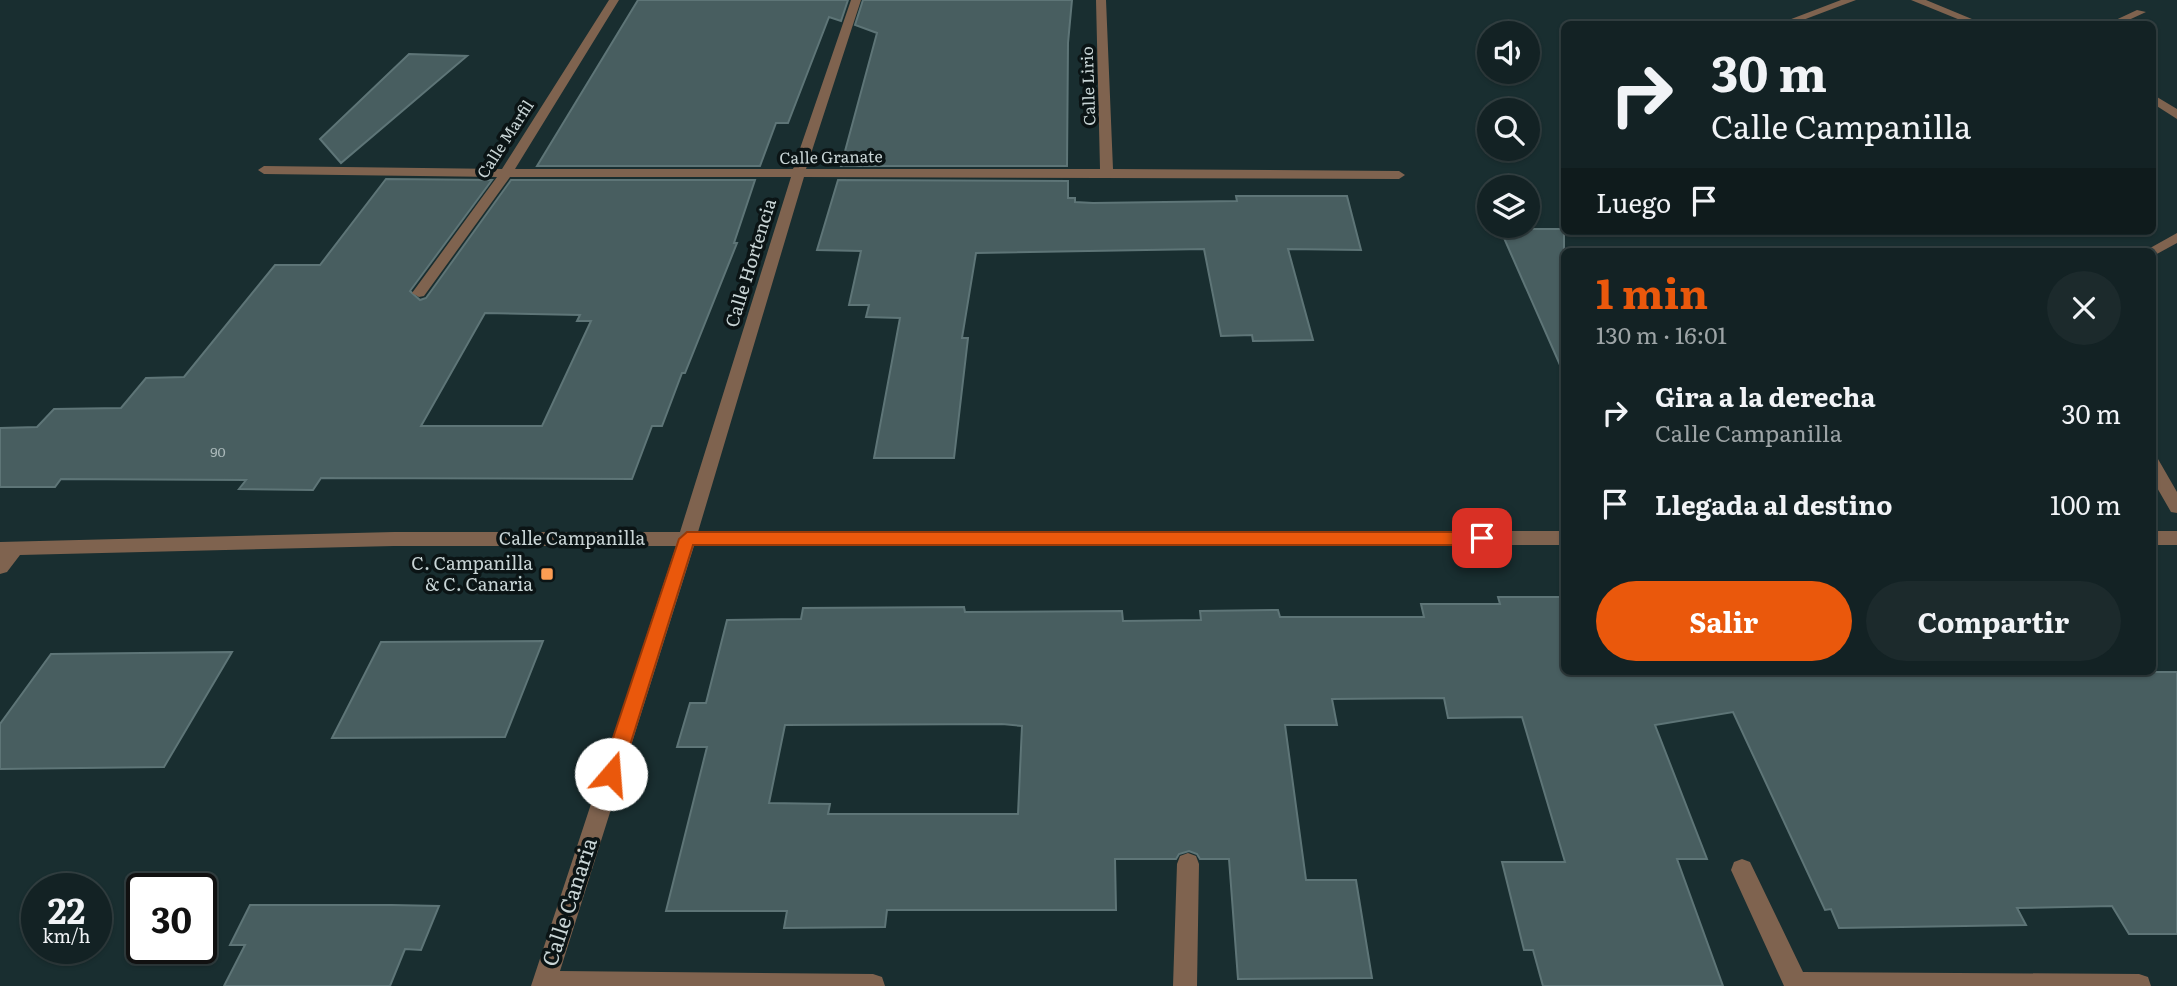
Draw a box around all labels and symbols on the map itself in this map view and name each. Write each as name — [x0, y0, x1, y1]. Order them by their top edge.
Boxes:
street label: Calle Lirio — [1074, 46, 1100, 126]
street label: Calle Marfil — [470, 95, 538, 182]
street label: Calle Granate — [779, 143, 883, 169]
street label: Calle Hortencia — [717, 194, 782, 330]
house number: 90 — [210, 441, 226, 461]
pin — [1452, 508, 1512, 568]
street label: Calle Campanilla — [499, 524, 646, 551]
place label: C. Campanilla & C. Canaria — [411, 549, 533, 597]
marker: C. Campanilla & C. Canaria — [539, 566, 555, 582]
position arrow — [574, 737, 648, 811]
street label: Calle Canaria — [532, 832, 603, 970]
speed limit sign: 30 — [126, 873, 217, 964]

